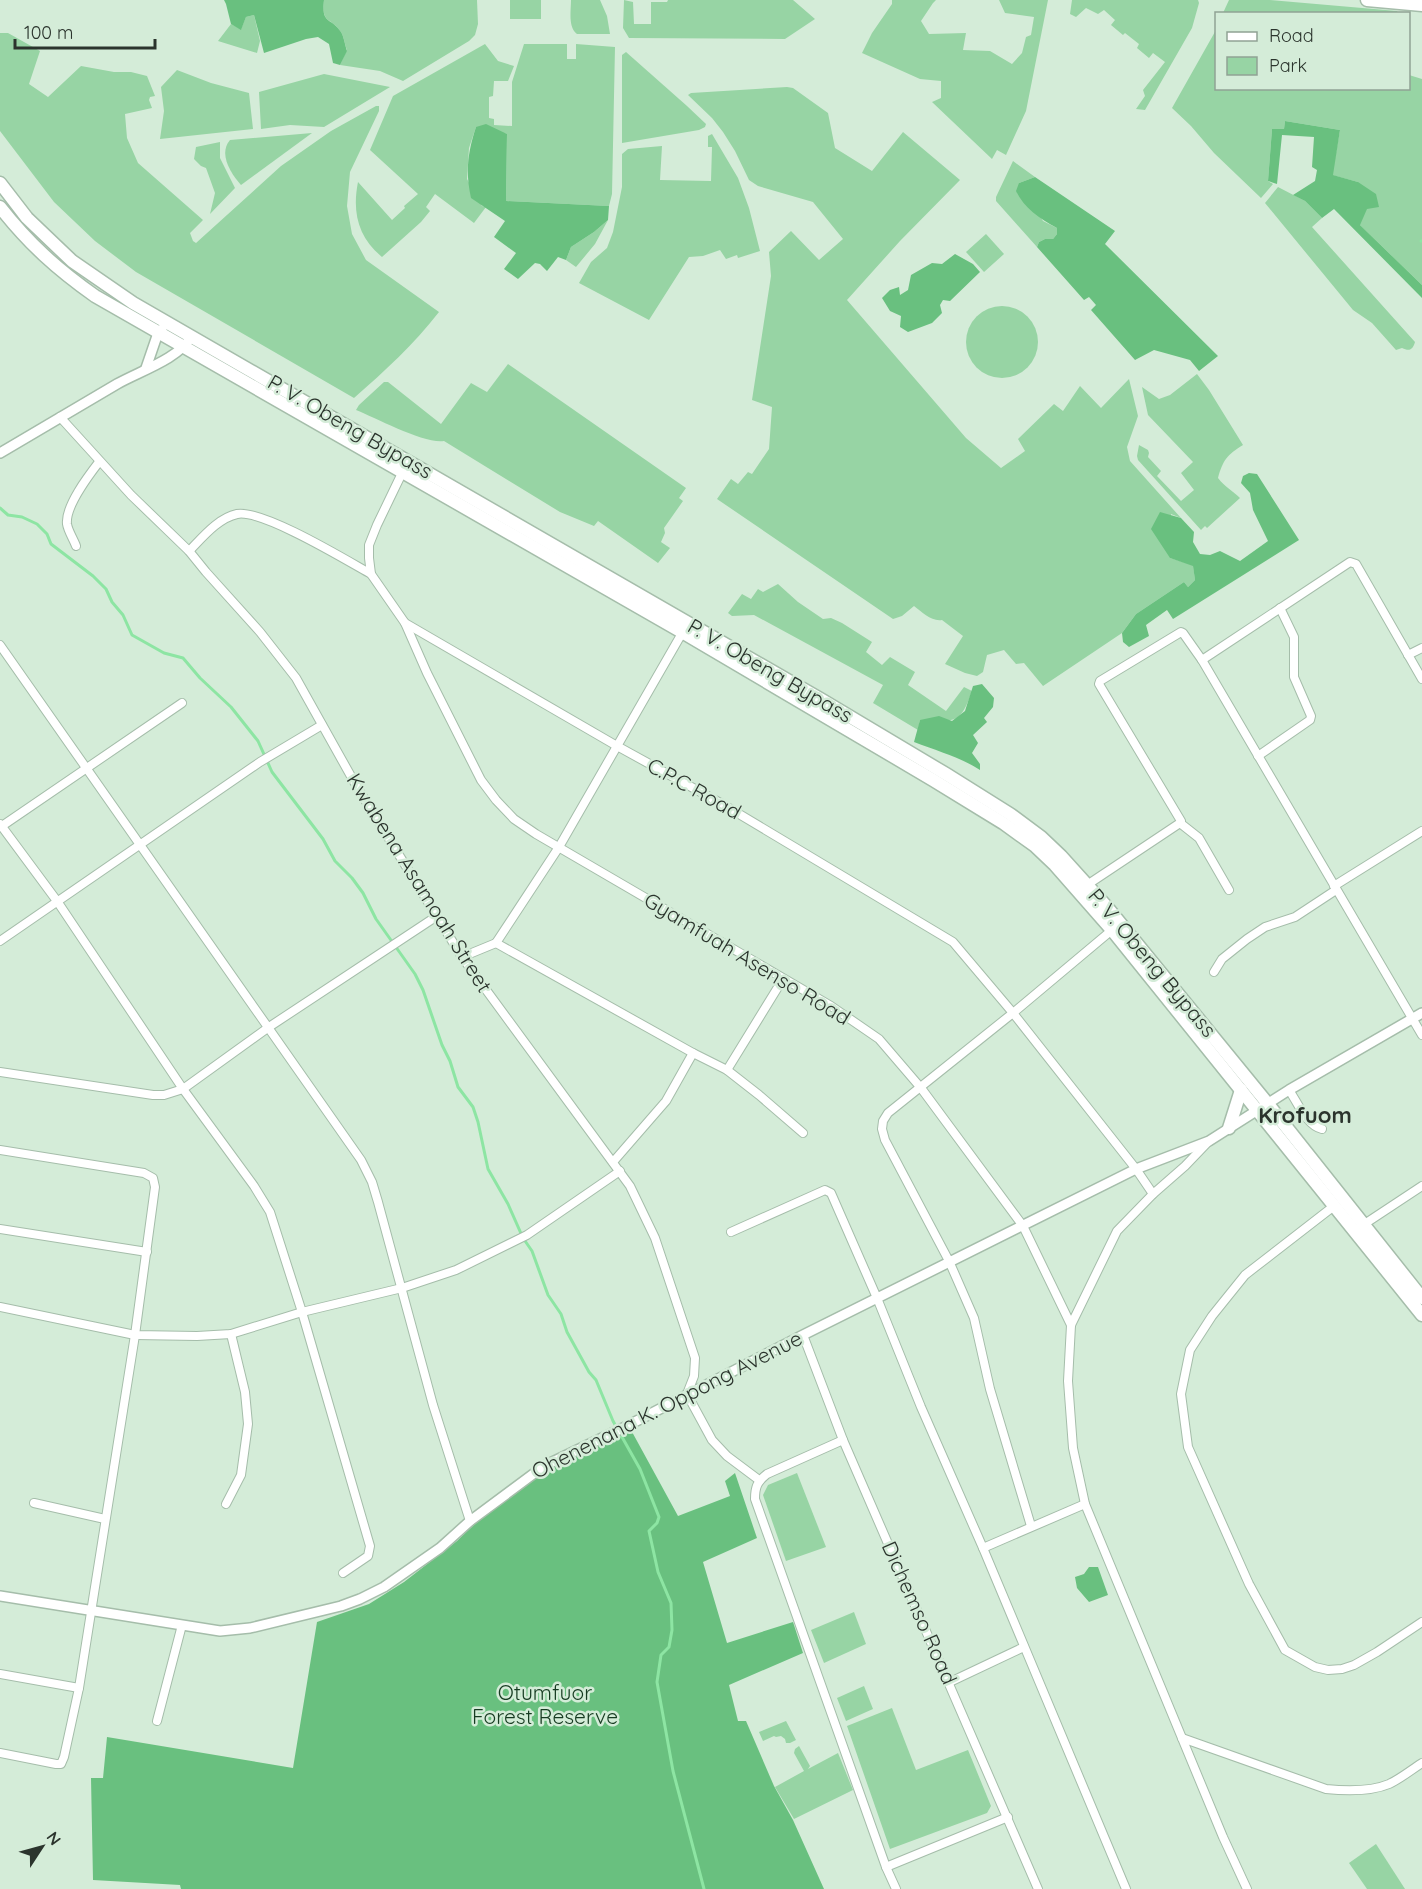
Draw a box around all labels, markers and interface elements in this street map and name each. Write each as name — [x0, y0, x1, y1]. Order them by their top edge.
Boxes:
scale bar — [15, 12, 154, 50]
legend — [1215, 12, 1410, 90]
text: 100 m — [24, 21, 73, 44]
text: Road — [1269, 24, 1314, 47]
text: Park — [1269, 54, 1307, 77]
street label: P. V. Obeng Bypass — [264, 368, 437, 484]
street label: P. V. Obeng Bypass — [684, 612, 857, 728]
street label: C.P.C Road — [643, 752, 746, 825]
street label: Kwabena Asamoah Street — [342, 768, 498, 997]
street label: P. V. Obeng Bypass — [1083, 883, 1222, 1042]
street label: Gyamfuah Asenso Road — [640, 886, 855, 1030]
district label: Krofuom — [1258, 1101, 1352, 1129]
street label: Ohenenana K. Oppong Avenue — [527, 1324, 806, 1484]
street label: Dichemso Road — [877, 1537, 963, 1688]
park label: Otumfuor Forest Reserve — [472, 1679, 618, 1729]
north arrow — [12, 1817, 72, 1877]
text: N — [43, 1828, 66, 1849]

